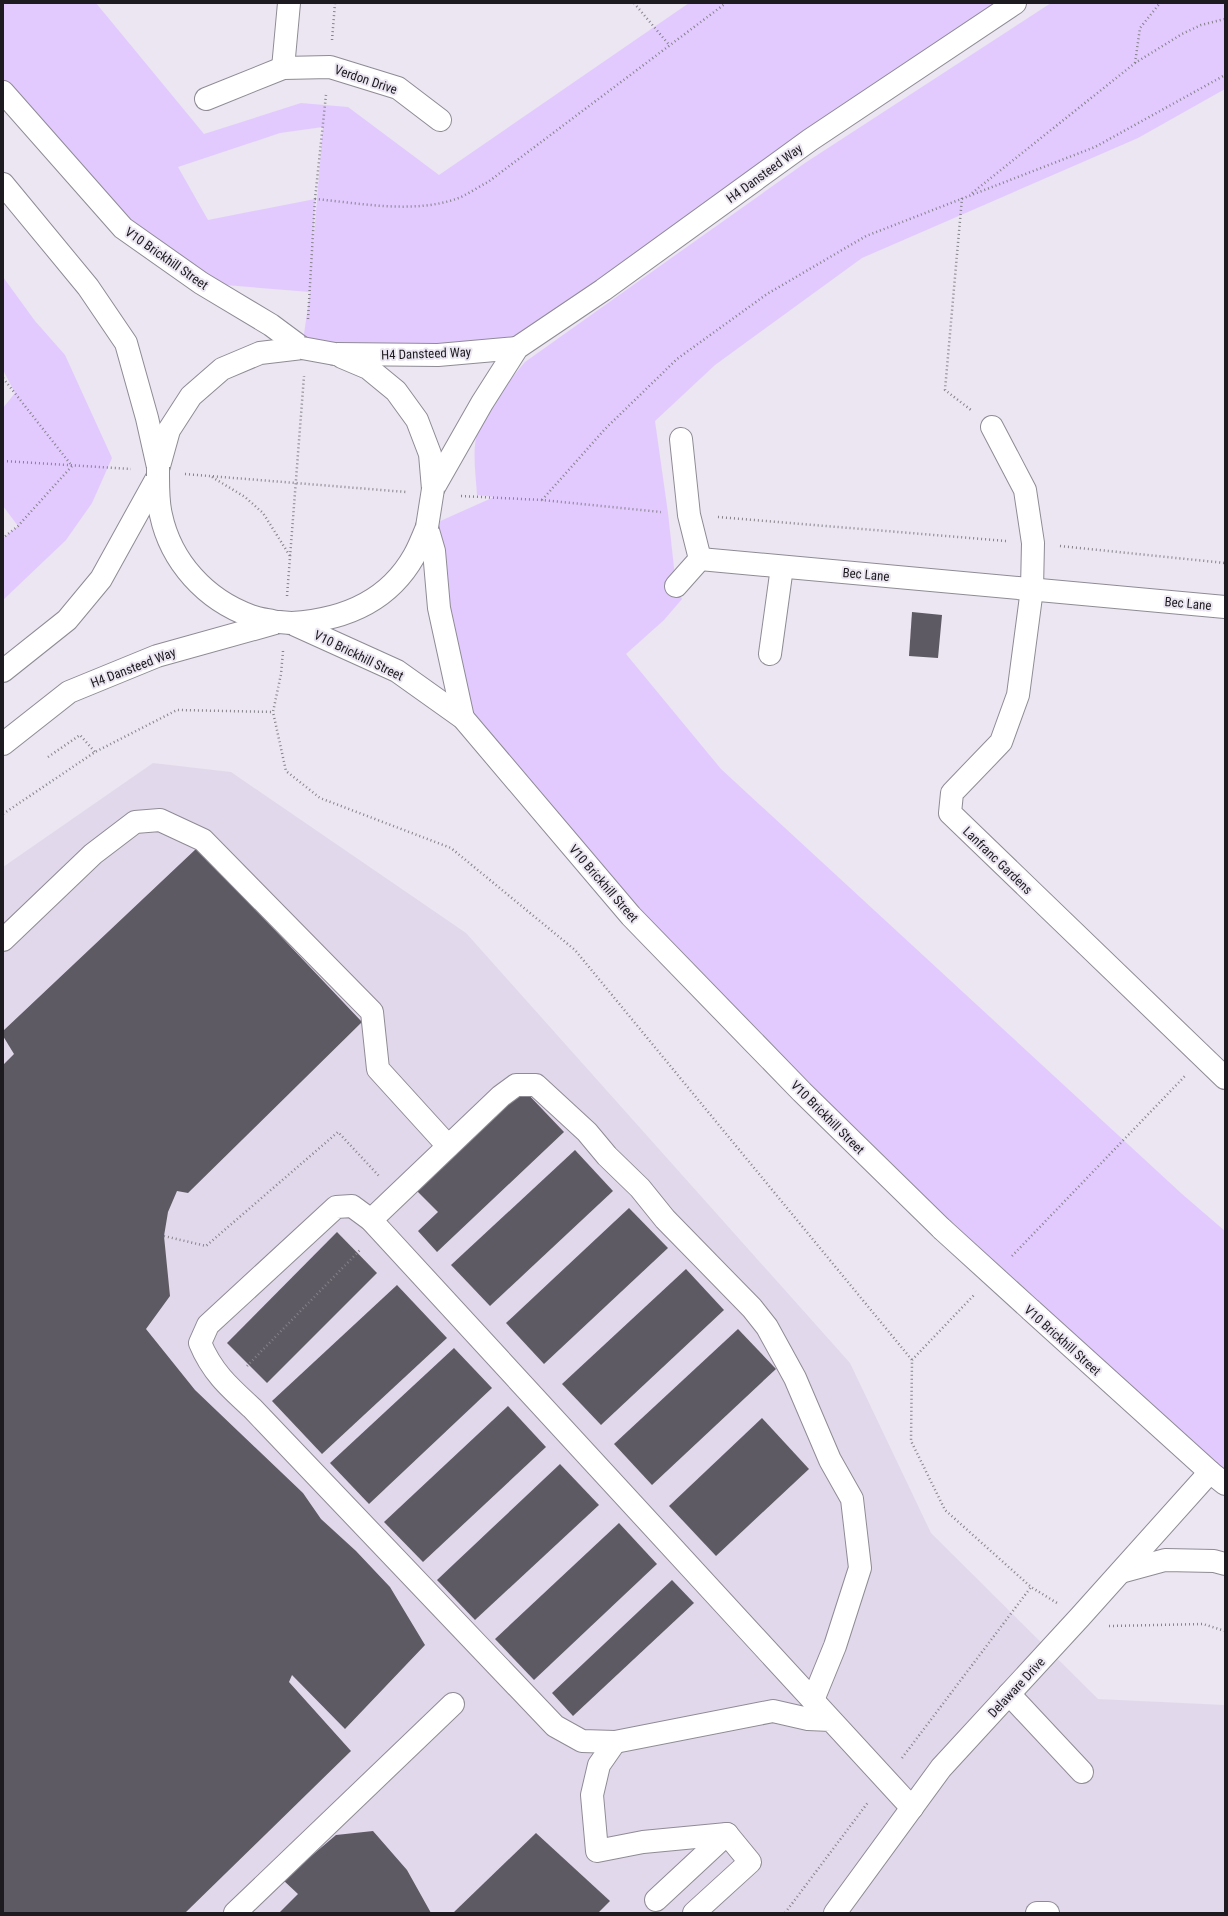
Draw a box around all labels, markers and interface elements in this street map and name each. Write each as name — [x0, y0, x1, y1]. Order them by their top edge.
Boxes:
street label: Verdon Drive — [333, 62, 399, 97]
street label: H4 Dansteed Way — [723, 141, 806, 206]
street label: V10 Brickhill Street — [122, 224, 211, 293]
street label: H4 Dansteed Way — [381, 344, 472, 363]
street label: Bec Lane — [842, 565, 890, 584]
street label: Bec Lane — [1164, 594, 1212, 613]
street label: V10 Brickhill Street — [312, 627, 406, 684]
street label: H4 Dansteed Way — [88, 644, 178, 691]
street label: Lanfranc Gardens — [960, 824, 1035, 897]
street label: V10 Brickhill Street — [566, 842, 641, 925]
street label: V10 Brickhill Street — [788, 1078, 868, 1157]
street label: V10 Brickhill Street — [1021, 1302, 1104, 1379]
street label: Delaware Drive — [985, 1654, 1048, 1720]

